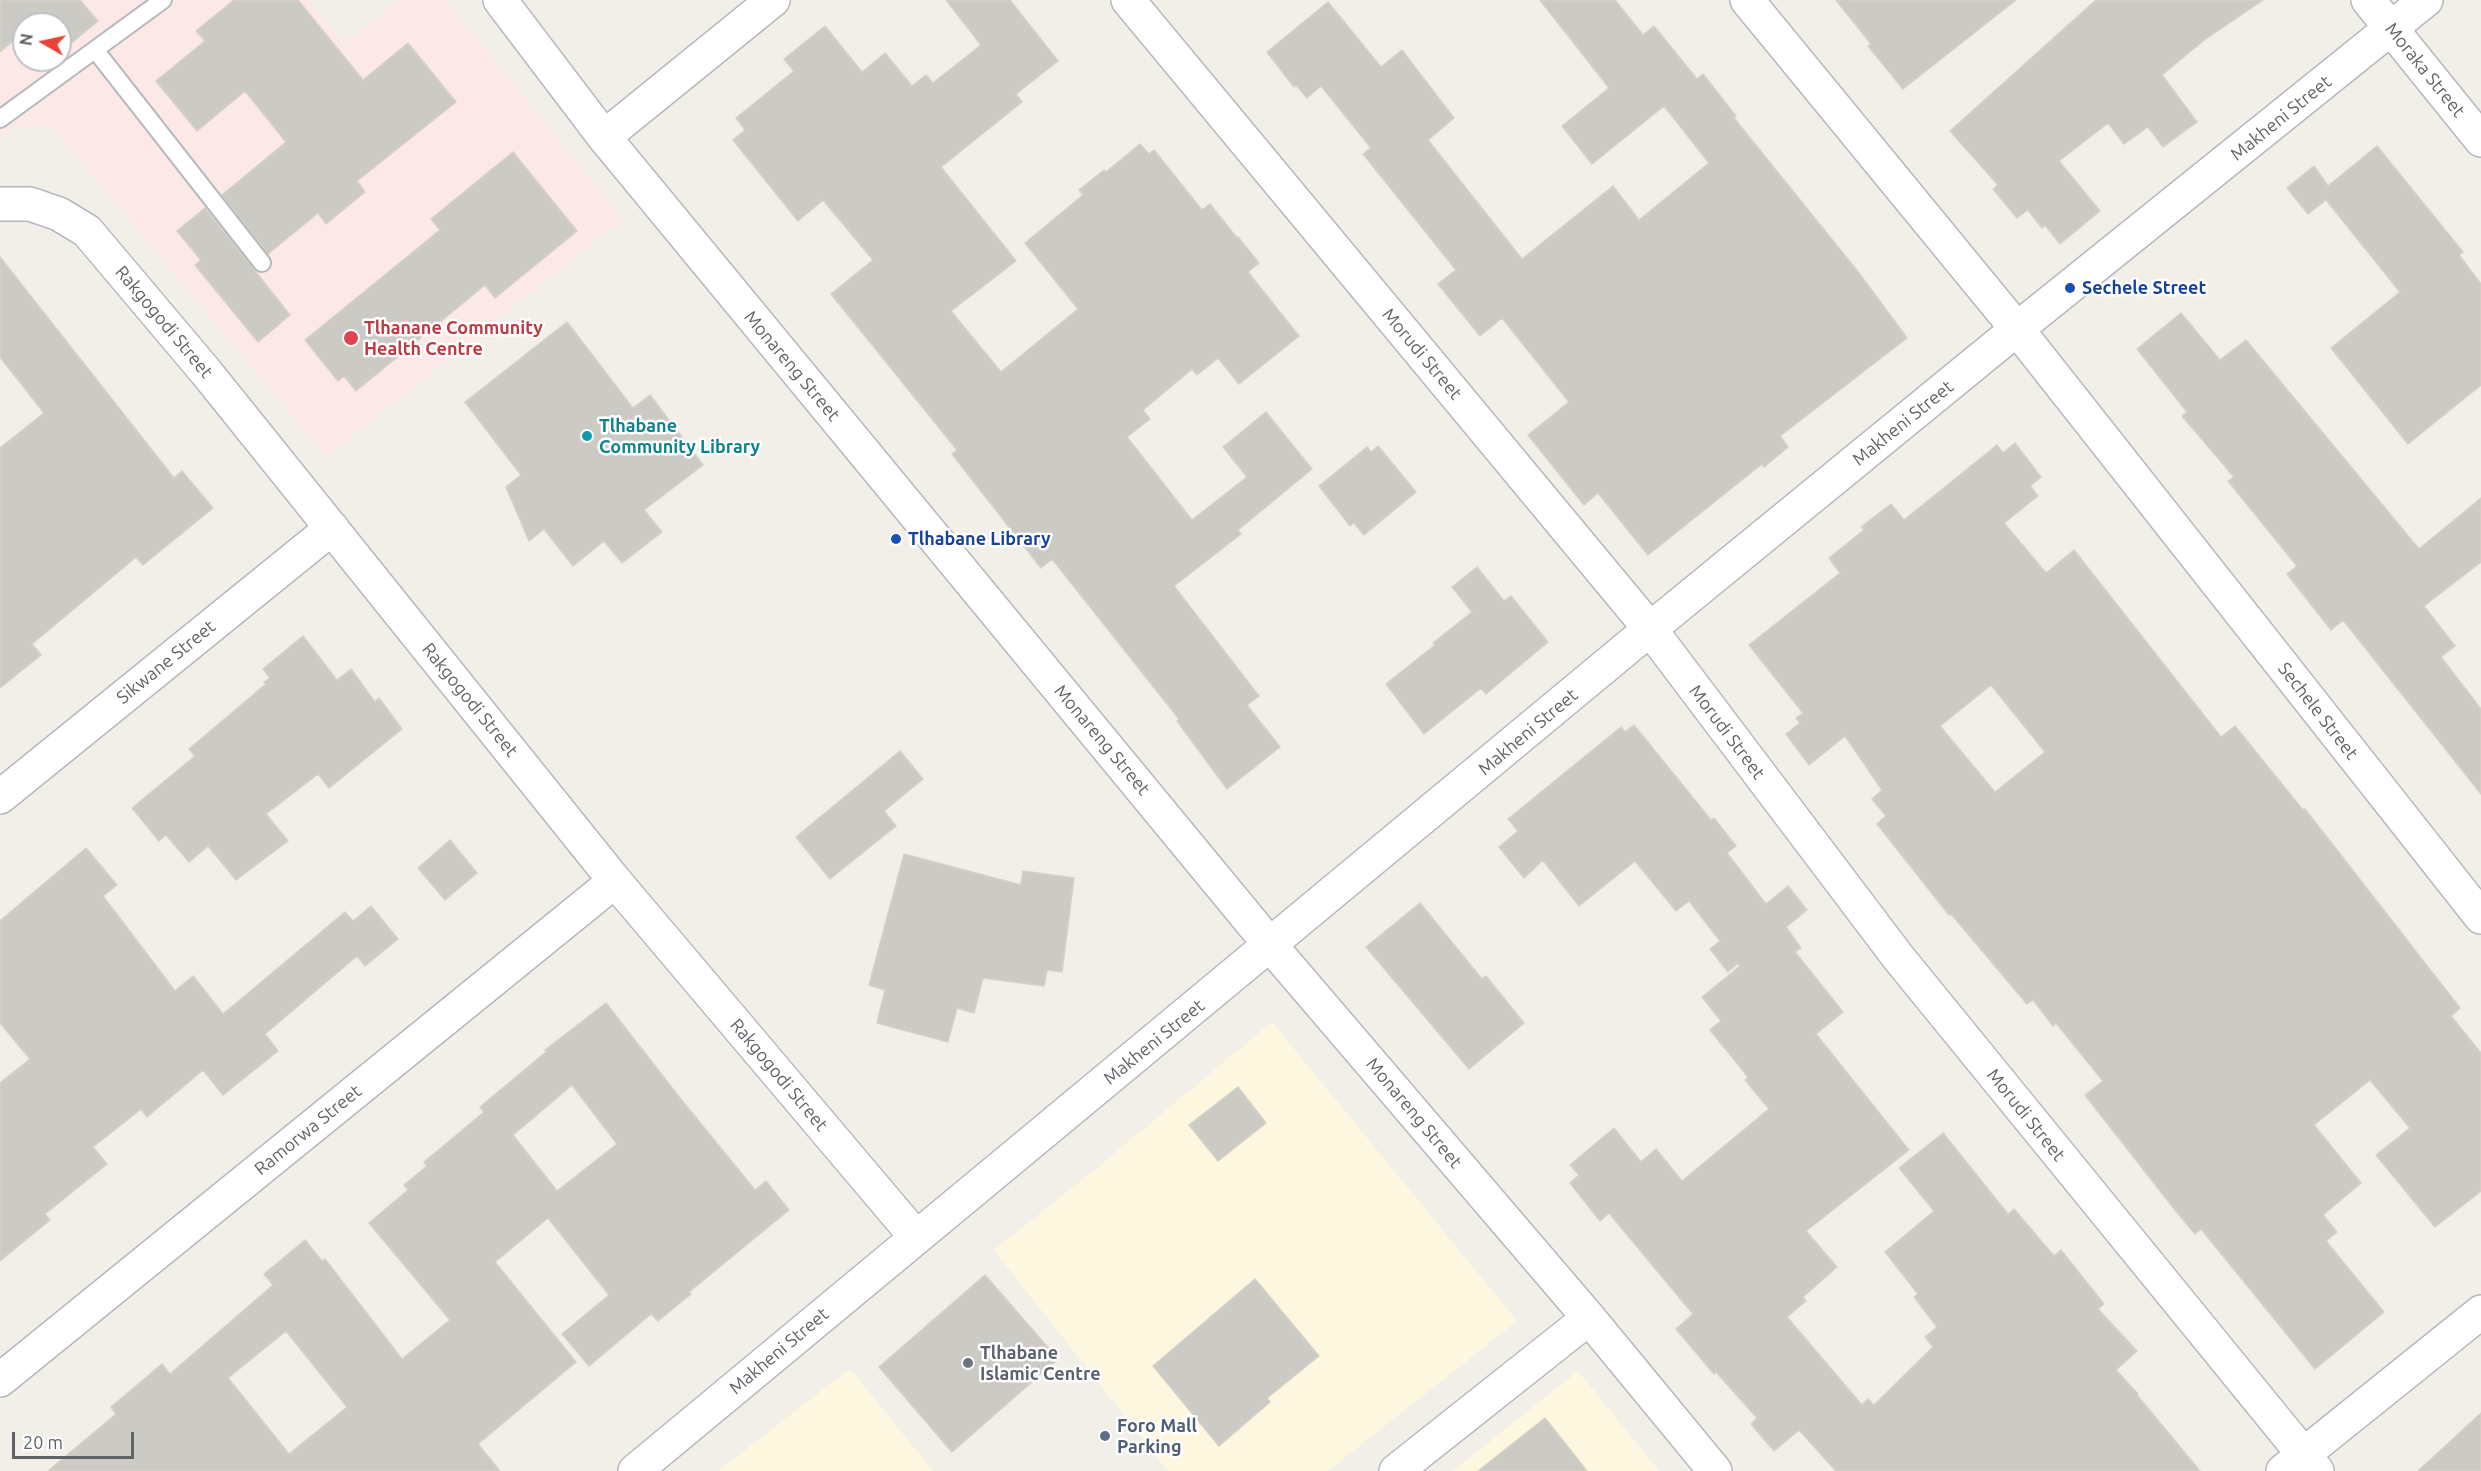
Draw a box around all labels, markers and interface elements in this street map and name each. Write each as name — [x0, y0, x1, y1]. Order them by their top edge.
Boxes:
north arrow — [12, 12, 72, 72]
street label: Moraka Street — [2380, 19, 2470, 121]
text: N — [16, 32, 36, 47]
street label: Makheni Street — [2226, 71, 2336, 165]
street label: Rakgogodi Street — [111, 261, 217, 383]
place label: Sechele Street — [2082, 277, 2206, 299]
marker: Sechele Street — [2063, 281, 2077, 295]
street label: Morudi Street — [1378, 304, 1466, 404]
street label: Monareng Street — [740, 306, 844, 426]
place label: Tlhanane Community Health Centre — [364, 317, 543, 360]
marker: Tlhanane Community Health Centre — [342, 329, 360, 347]
street label: Makheni Street — [1848, 376, 1958, 470]
place label: Tlhabane Community Library — [599, 415, 760, 458]
marker: Tlhabane Community Library — [580, 429, 594, 443]
place label: Tlhabane Library — [908, 528, 1050, 550]
marker: Tlhabane Library — [889, 532, 903, 546]
street label: Sikwane Street — [112, 616, 220, 708]
street label: Rakgogodi Street — [417, 639, 523, 761]
street label: Sechele Street — [2273, 658, 2363, 764]
street label: Monareng Street — [1050, 680, 1154, 800]
street label: Morudi Street — [1685, 681, 1769, 783]
street label: Makheni Street — [1474, 684, 1582, 780]
street label: Makheni Street — [1099, 995, 1209, 1089]
street label: Rakgogodi Street — [726, 1014, 832, 1136]
street label: Monareng Street — [1362, 1053, 1466, 1173]
street label: Morudi Street — [1982, 1064, 2070, 1166]
street label: Ramorwa Street — [250, 1080, 366, 1180]
street label: Makheni Street — [725, 1303, 833, 1399]
place label: Tlhabane Islamic Centre — [980, 1342, 1101, 1384]
marker: Tlhabane Islamic Centre — [961, 1356, 975, 1370]
place label: Foro Mall Parking — [1117, 1415, 1197, 1458]
scale bar — [15, 1420, 136, 1458]
marker: Foro Mall Parking — [1098, 1429, 1112, 1443]
text: 20 m — [23, 1432, 63, 1452]

